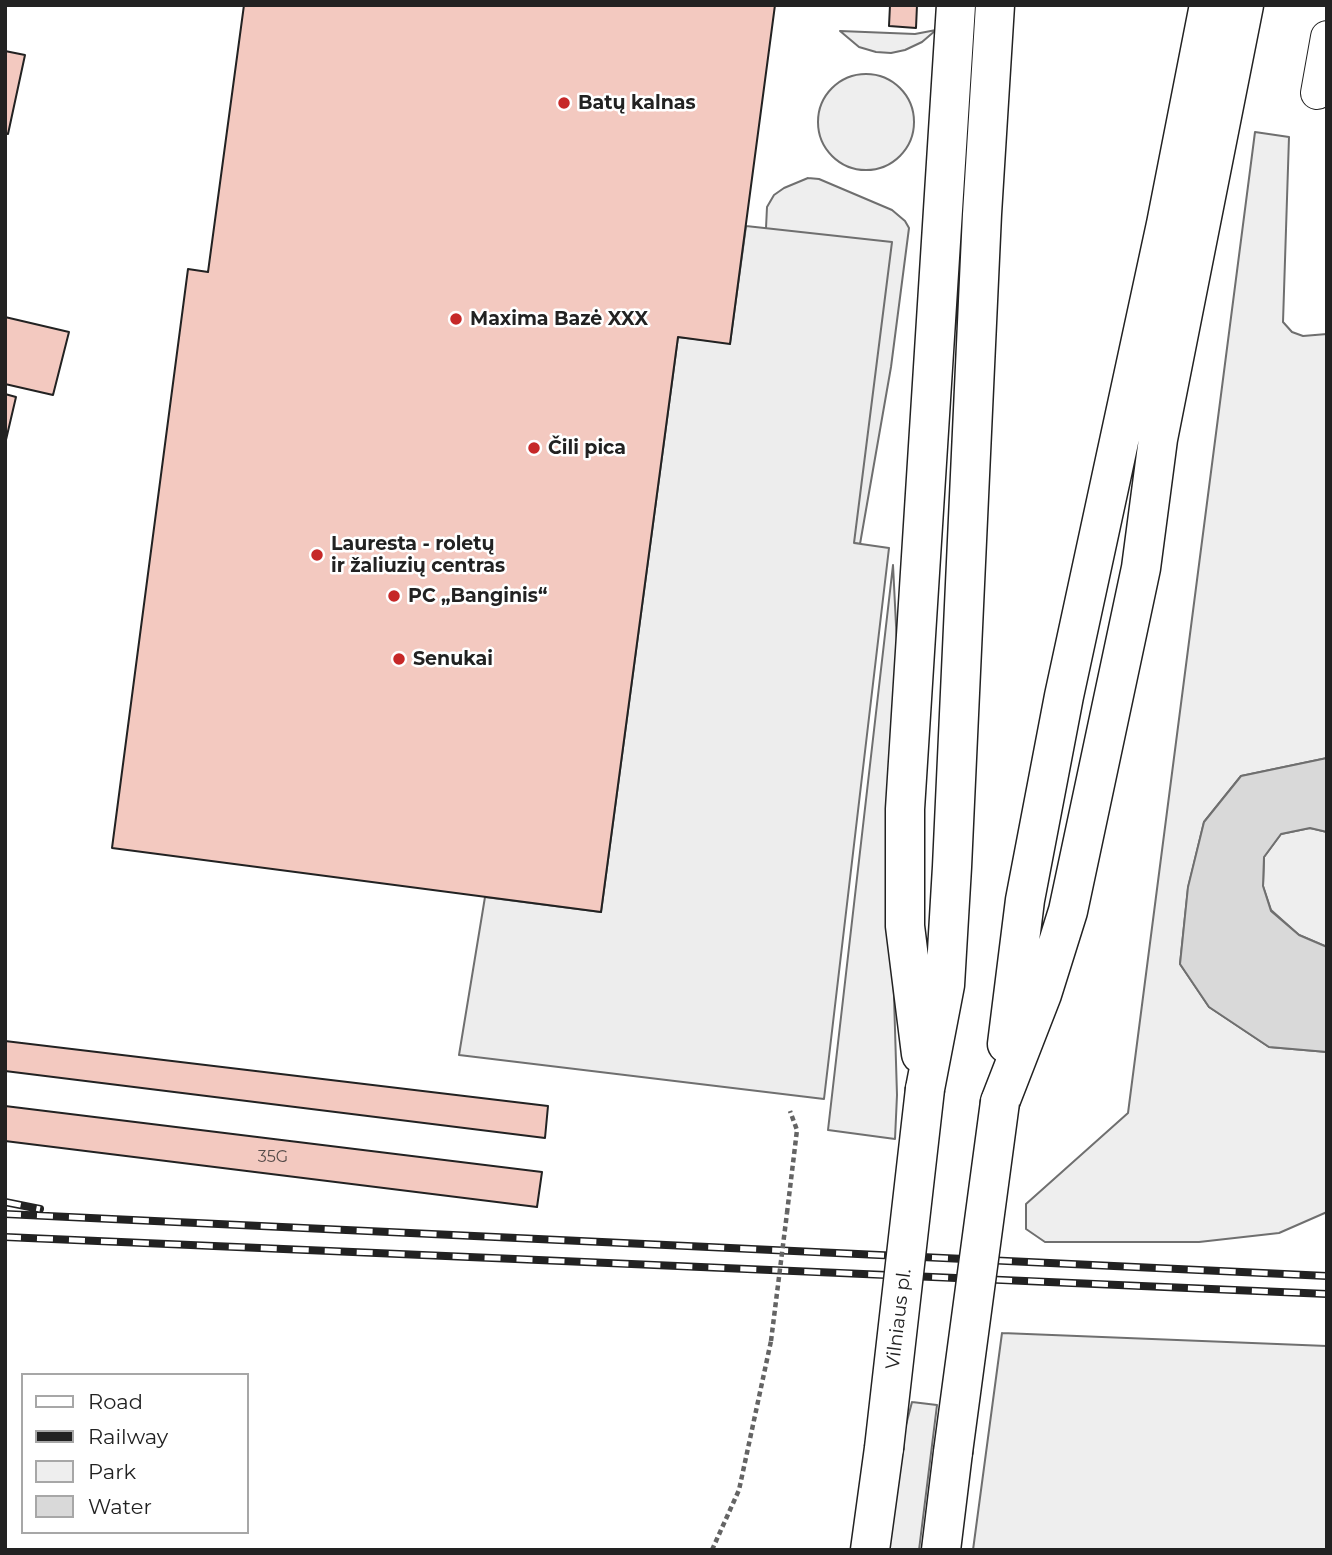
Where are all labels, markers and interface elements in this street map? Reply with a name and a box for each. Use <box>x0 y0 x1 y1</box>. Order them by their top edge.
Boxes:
place label: Batų kalnas <box>578 92 696 114</box>
marker: Batų kalnas <box>556 95 572 111</box>
place label: Maxima Bazė XXX <box>470 308 648 330</box>
marker: Maxima Bazė XXX <box>448 311 464 327</box>
place label: Čili pica <box>548 437 626 459</box>
marker: Čili pica <box>526 440 542 456</box>
place label: Lauresta - roletų ir žaliuzių centras <box>331 533 505 577</box>
marker: Lauresta - roletų ir žaliuzių centras <box>309 547 325 563</box>
place label: PC „Banginis“ <box>408 585 547 607</box>
marker: PC „Banginis“ <box>386 588 402 604</box>
place label: Senukai <box>413 648 493 670</box>
marker: Senukai <box>391 651 407 667</box>
house number: 35G <box>258 1147 288 1167</box>
street label: Vilniaus pl. <box>882 1267 916 1371</box>
legend <box>21 1373 248 1534</box>
text: Road <box>88 1389 143 1414</box>
text: Railway <box>88 1424 168 1449</box>
text: Park <box>88 1459 136 1484</box>
text: Water <box>88 1494 152 1519</box>

